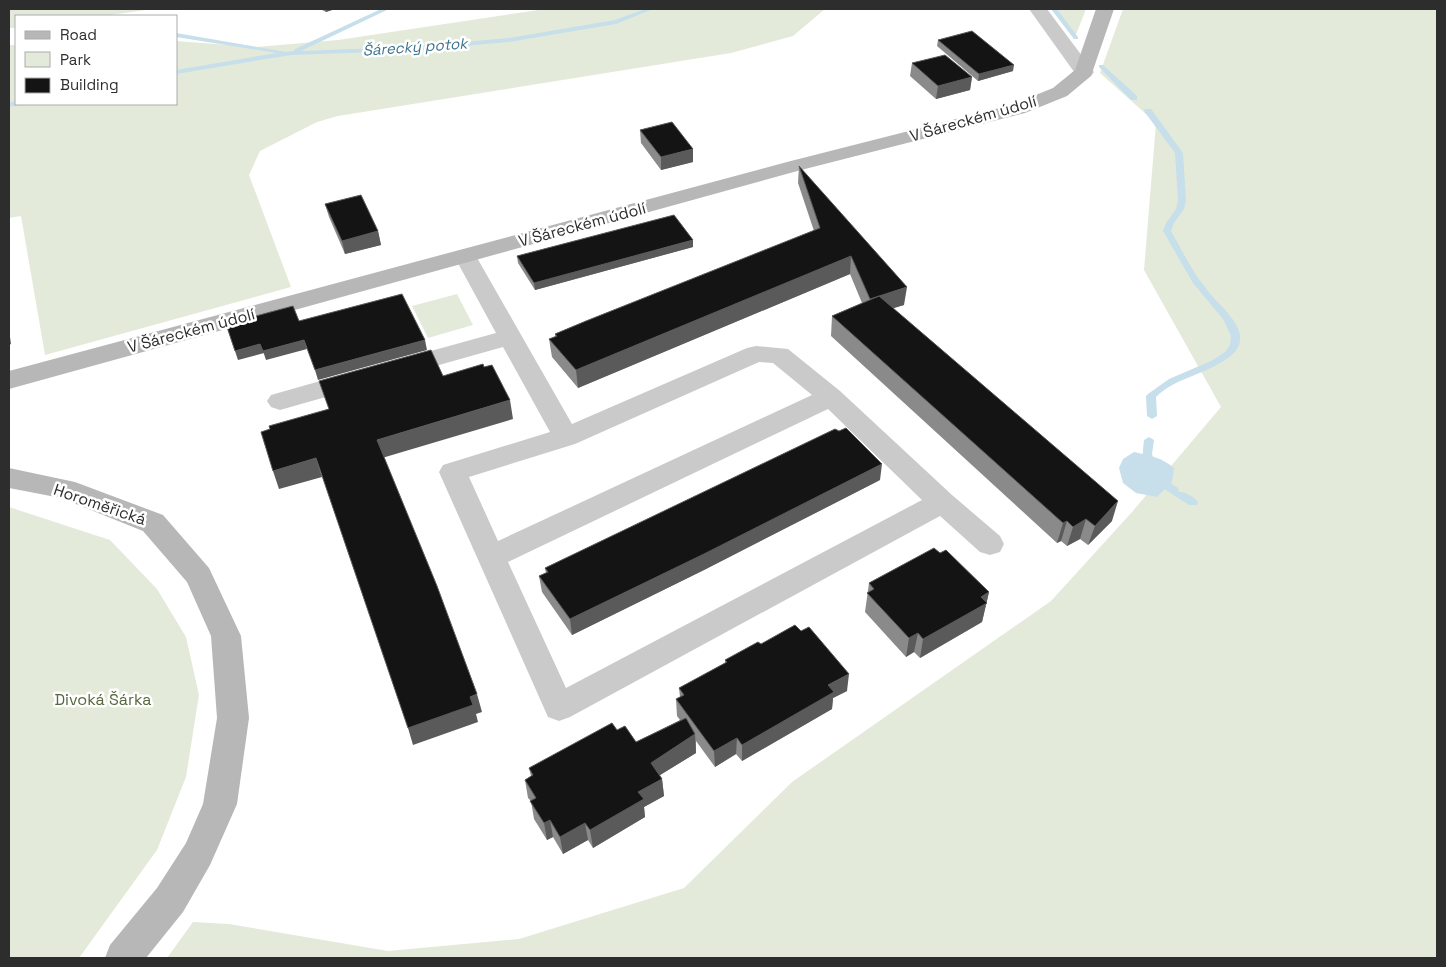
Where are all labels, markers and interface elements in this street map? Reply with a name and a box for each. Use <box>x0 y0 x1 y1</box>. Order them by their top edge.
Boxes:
legend <box>15 15 178 105</box>
text: Road <box>60 25 97 44</box>
water label: Šárecký potok <box>362 33 470 60</box>
text: Park <box>60 50 91 69</box>
text: Building <box>60 75 119 94</box>
street label: V Šáreckém údolí <box>907 90 1039 147</box>
street label: V Šáreckém údolí <box>516 197 648 252</box>
street label: V Šáreckém údolí <box>125 303 257 358</box>
street label: Horoměřická <box>51 479 149 530</box>
park label: Divoká Šárka <box>54 689 152 710</box>

